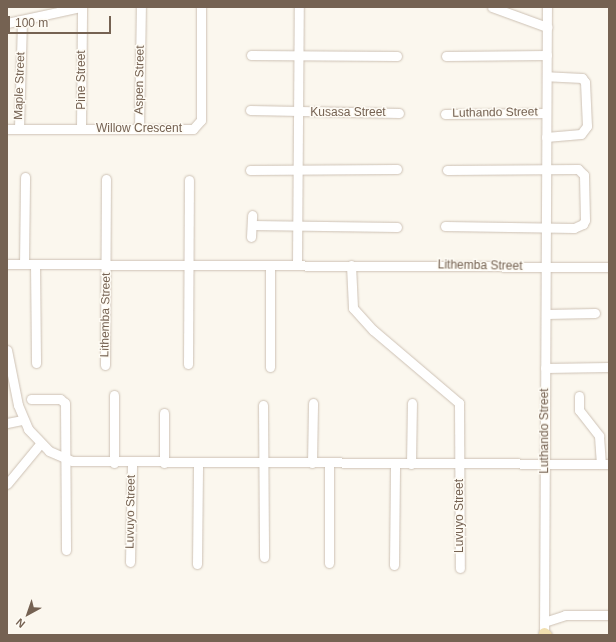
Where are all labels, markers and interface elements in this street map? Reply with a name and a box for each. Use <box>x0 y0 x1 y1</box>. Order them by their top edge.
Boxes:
scale bar <box>10 8 113 34</box>
text: 100 m <box>15 16 48 30</box>
street label: Aspen Street <box>132 45 148 115</box>
street label: Pine Street <box>75 50 89 110</box>
street label: Maple Street <box>12 52 28 120</box>
street label: Luthando Street <box>452 105 538 121</box>
street label: Kusasa Street <box>310 106 386 120</box>
street label: Willow Crescent <box>96 122 182 136</box>
street label: Lithemba Street <box>438 258 522 274</box>
street label: Lithemba Street <box>98 273 114 357</box>
street label: Luthando Street <box>538 388 552 474</box>
street label: Luvuyo Street <box>123 475 139 549</box>
street label: Luvuyo Street <box>453 479 467 553</box>
north arrow <box>8 594 48 634</box>
text: N <box>13 616 27 630</box>

